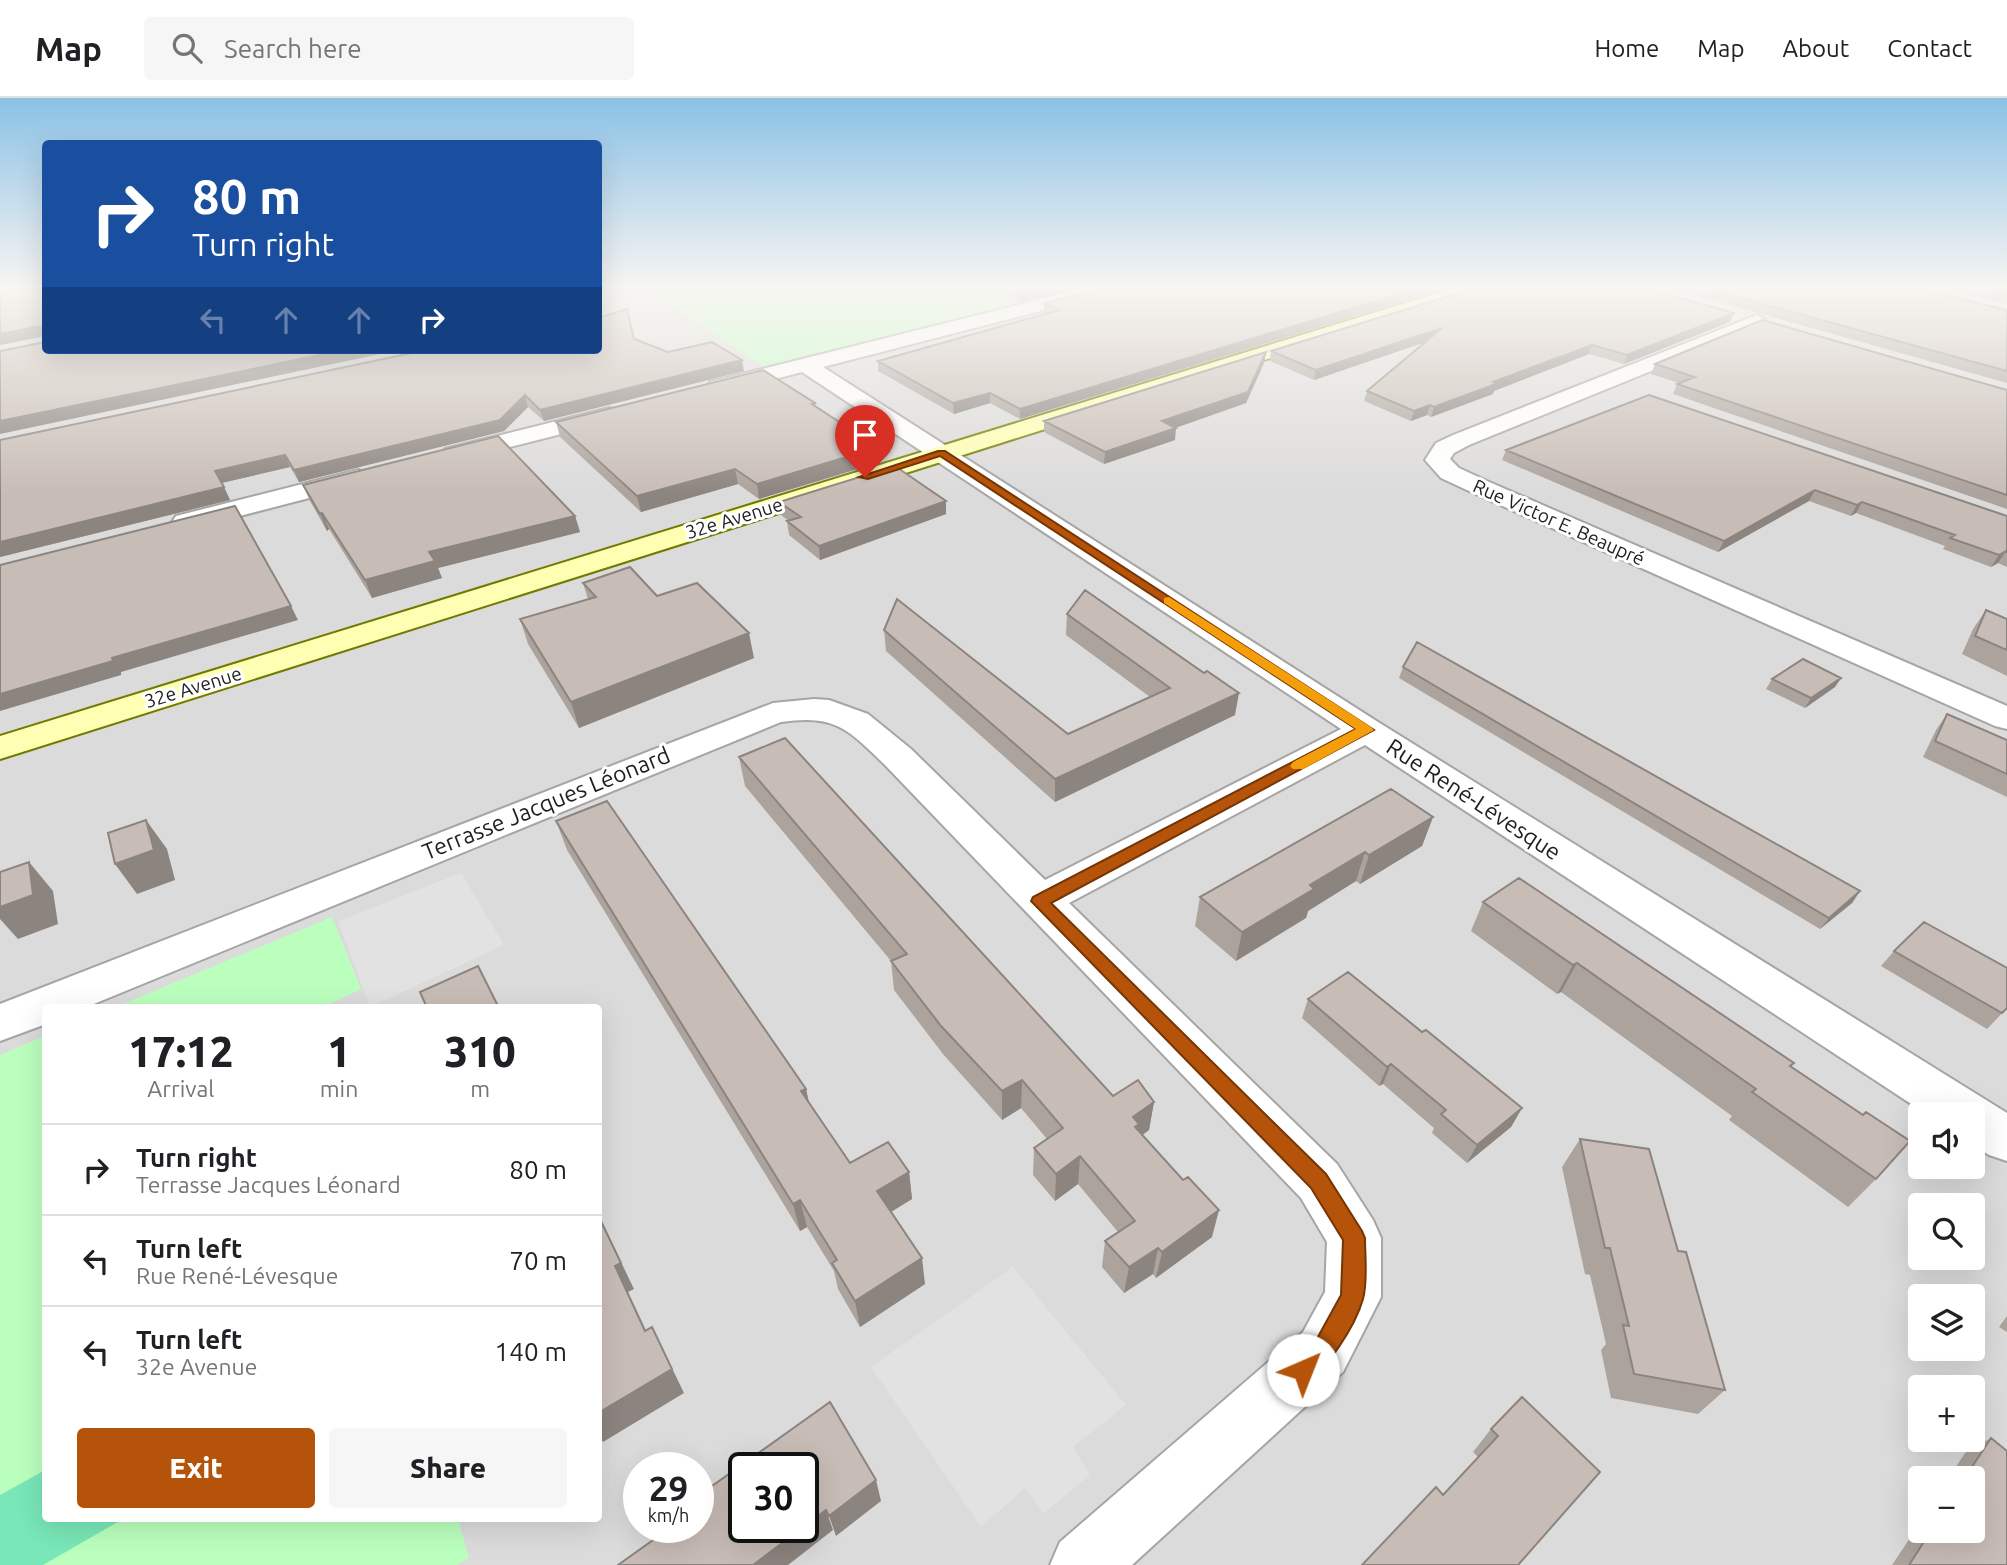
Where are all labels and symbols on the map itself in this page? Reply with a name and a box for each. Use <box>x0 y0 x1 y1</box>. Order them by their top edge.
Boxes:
pin <box>835 405 895 477</box>
street label: Rue Victor E. Beaupré <box>1470 474 1648 570</box>
street label: 32e Avenue <box>683 493 785 543</box>
street label: 32e Avenue <box>142 662 244 712</box>
street label: Rue René-Lévesque <box>1382 733 1566 865</box>
street label: Terrasse Jacques Léonard <box>419 742 673 864</box>
position arrow <box>1266 1333 1340 1407</box>
speed limit sign: 30 <box>728 1452 819 1543</box>

